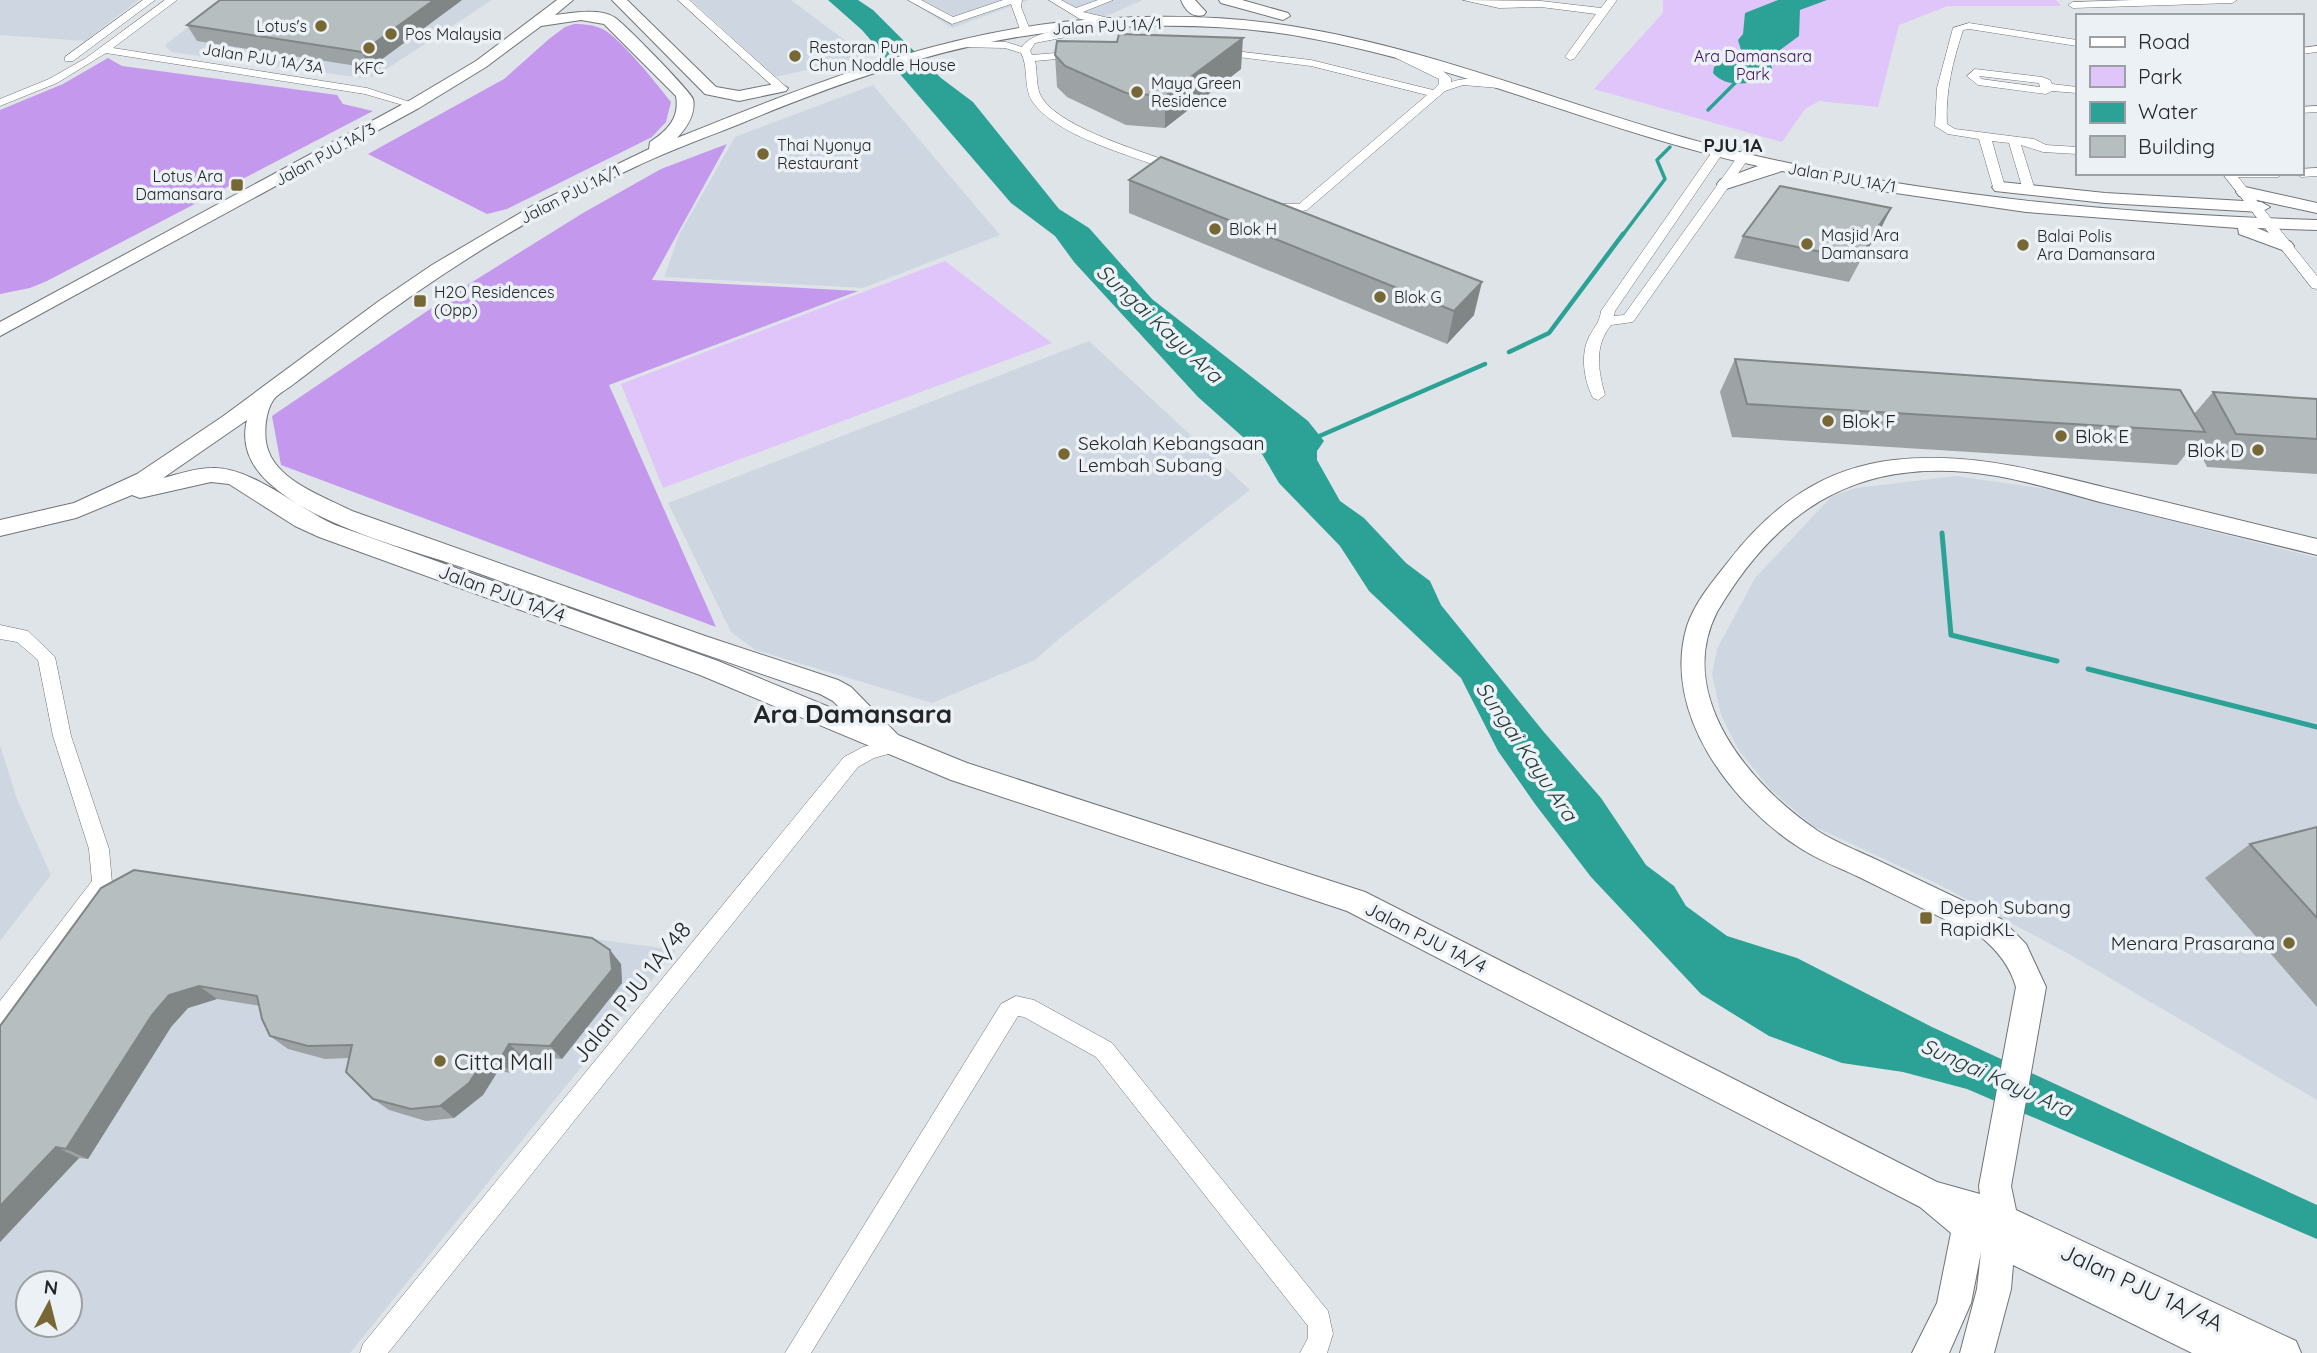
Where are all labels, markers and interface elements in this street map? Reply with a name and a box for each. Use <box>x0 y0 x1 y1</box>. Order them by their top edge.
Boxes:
street label: Jalan PJU 1A/1 <box>1052 13 1162 39</box>
legend <box>2076 14 2303 175</box>
place label: Lotus's <box>256 16 307 36</box>
marker: Lotus's <box>313 18 329 34</box>
place label: Pos Malaysia <box>405 24 502 44</box>
marker: Pos Malaysia <box>383 26 399 42</box>
text: Road <box>2138 28 2190 54</box>
place label: Restoran Pun Chun Noddle House <box>809 37 956 75</box>
street label: Jalan PJU 1A/3A <box>201 39 325 77</box>
marker: KFC <box>361 40 377 56</box>
park label: Ara Damansara Park <box>1694 46 1812 84</box>
marker: Restoran Pun Chun Noddle House <box>787 48 803 64</box>
place label: KFC <box>354 58 384 78</box>
text: Park <box>2138 63 2182 89</box>
place label: Maya Green Residence <box>1151 73 1241 111</box>
marker: Maya Green Residence <box>1129 84 1145 100</box>
text: Water <box>2138 98 2198 124</box>
street label: Jalan PJU 1A/3 <box>271 118 379 190</box>
district label: PJU 1A <box>1704 133 1762 157</box>
text: Building <box>2138 133 2215 159</box>
place label: Thai Nyonya Restaurant <box>777 135 872 173</box>
marker: Thai Nyonya Restaurant <box>755 146 771 162</box>
street label: Jalan PJU 1A/1 <box>1786 158 1898 196</box>
street label: Jalan PJU 1A/1 <box>517 160 623 228</box>
place label: Lotus Ara Damansara <box>135 166 223 204</box>
marker: Lotus Ara Damansara <box>229 177 245 193</box>
place label: Blok H <box>1229 219 1277 239</box>
marker: Blok H <box>1207 221 1223 237</box>
place label: Masjid Ara Damansara <box>1821 225 1909 263</box>
place label: Balai Polis Ara Damansara <box>2037 226 2155 264</box>
marker: Masjid Ara Damansara <box>1799 236 1815 252</box>
marker: Balai Polis Ara Damansara <box>2015 237 2031 253</box>
water label: Sungai Kayu Ara <box>1092 258 1229 389</box>
place label: H2O Residences (Opp) <box>434 282 554 320</box>
place label: Blok G <box>1394 287 1442 307</box>
marker: Blok G <box>1372 289 1388 305</box>
marker: H2O Residences (Opp) <box>412 293 428 309</box>
place label: Blok F <box>1842 409 1896 433</box>
marker: Blok F <box>1820 413 1836 429</box>
place label: Blok E <box>2075 424 2129 448</box>
marker: Blok E <box>2053 428 2069 444</box>
place label: Sekolah Kebangsaan Lembah Subang <box>1078 431 1265 477</box>
place label: Blok D <box>2187 438 2244 462</box>
marker: Blok D <box>2250 442 2266 458</box>
marker: Sekolah Kebangsaan Lembah Subang <box>1056 446 1072 462</box>
street label: Jalan PJU 1A/4 <box>435 559 569 627</box>
water label: Sungai Kayu Ara <box>1471 676 1584 827</box>
district label: Ara Damansara <box>754 697 952 730</box>
place label: Depoh Subang RapidKL <box>1940 895 2071 941</box>
street label: Jalan PJU 1A/4 <box>1361 896 1491 978</box>
marker: Depoh Subang RapidKL <box>1918 910 1934 926</box>
street label: Jalan PJU 1A/48 <box>565 915 697 1069</box>
place label: Menara Prasarana <box>2111 931 2275 955</box>
marker: Menara Prasarana <box>2281 935 2297 951</box>
water label: Sungai Kayu Ara <box>1917 1032 2078 1122</box>
place label: Citta Mall <box>454 1047 553 1076</box>
marker: Citta Mall <box>432 1053 448 1069</box>
street label: Jalan PJU 1A/4A <box>2056 1237 2228 1337</box>
north arrow <box>14 1269 84 1339</box>
text: N <box>43 1274 59 1300</box>

